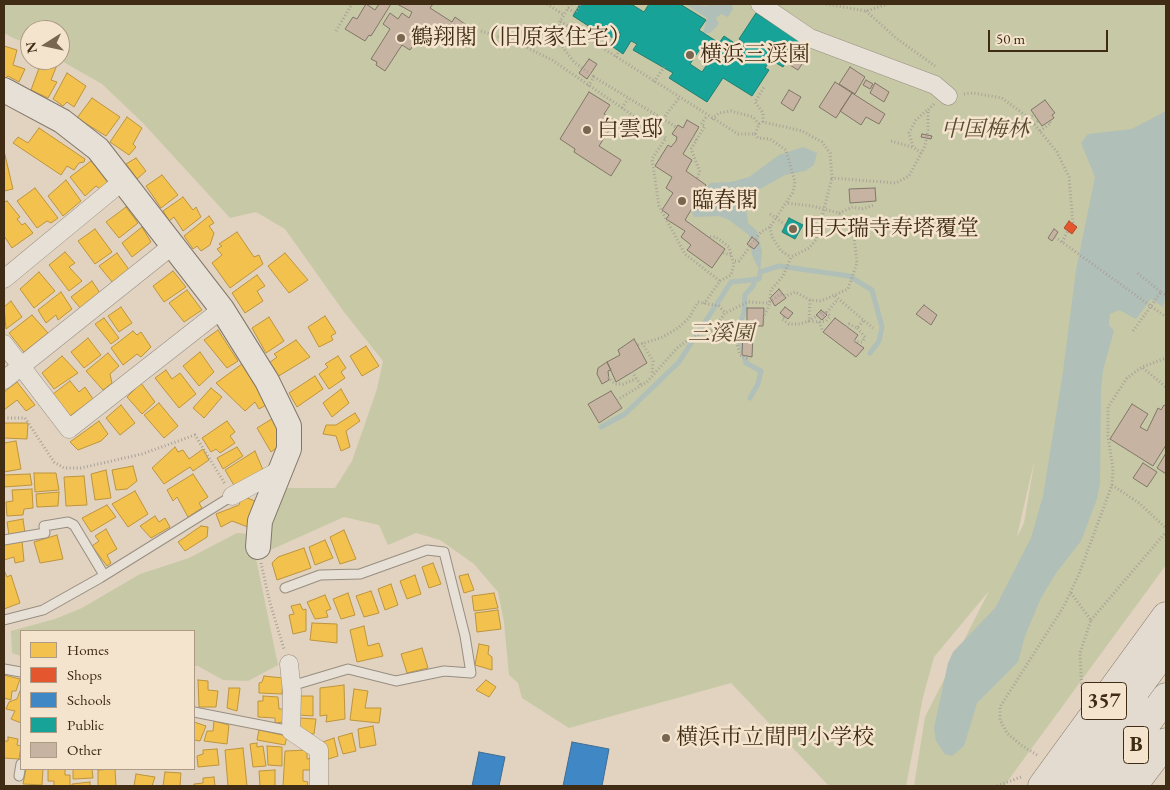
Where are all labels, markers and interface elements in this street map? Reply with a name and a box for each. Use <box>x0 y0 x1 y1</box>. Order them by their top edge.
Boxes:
north arrow <box>20 20 70 70</box>
scale bar <box>990 20 1110 52</box>
place label: 鶴翔閣（旧原家住宅） <box>411 25 631 51</box>
text: 50 m <box>996 29 1025 48</box>
marker: 鶴翔閣（旧原家住宅） <box>395 32 407 44</box>
text: N <box>21 40 41 55</box>
place label: 横浜三渓園 <box>700 42 810 68</box>
marker: 横浜三渓園 <box>684 49 696 61</box>
place label: 白雲邸 <box>597 117 663 143</box>
park label: 中国梅林 <box>941 117 1029 143</box>
marker: 白雲邸 <box>581 124 593 136</box>
place label: 臨春閣 <box>692 188 758 214</box>
marker: 臨春閣 <box>676 195 688 207</box>
place label: 旧天瑞寺寿塔覆堂 <box>803 216 979 242</box>
marker: 旧天瑞寺寿塔覆堂 <box>787 223 799 235</box>
park label: 三溪園 <box>688 321 754 347</box>
legend <box>20 630 195 770</box>
text: Homes <box>67 640 109 659</box>
text: Shops <box>67 665 102 684</box>
road number: 357 <box>1082 682 1126 719</box>
text: Schools <box>67 690 111 709</box>
text: Public <box>67 715 104 734</box>
place label: 横浜市立間門小学校 <box>676 725 874 751</box>
road number: B <box>1124 726 1148 764</box>
marker: 横浜市立間門小学校 <box>660 732 672 744</box>
text: Other <box>67 740 102 759</box>

